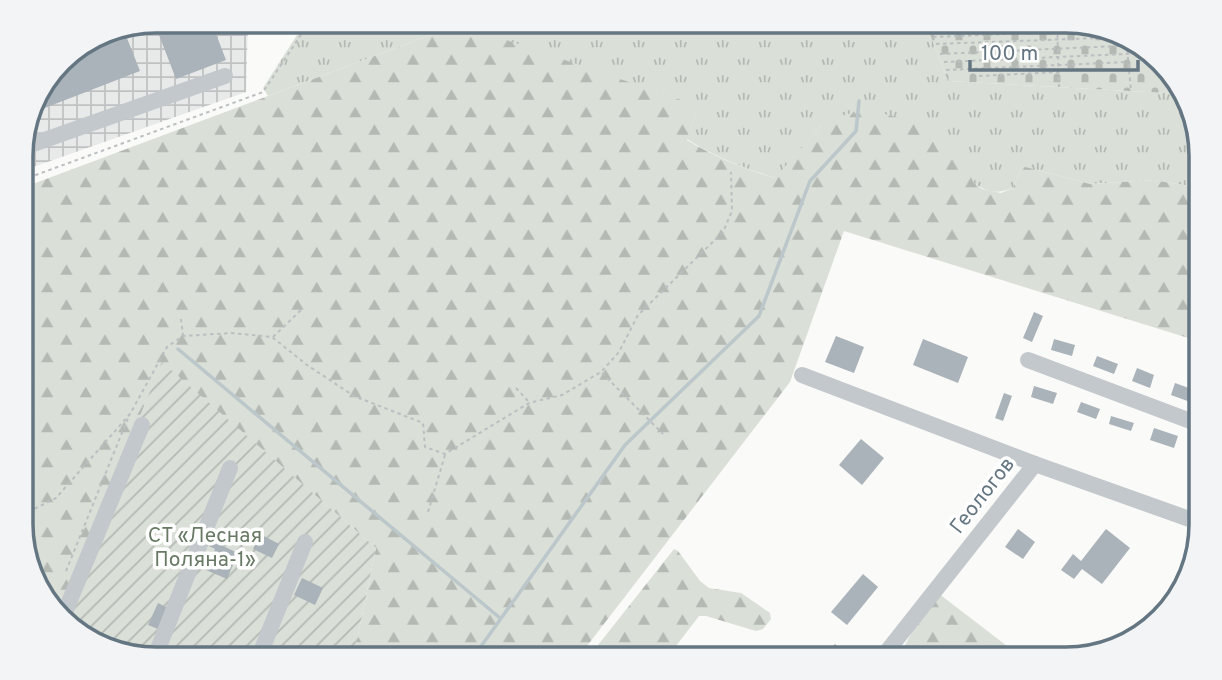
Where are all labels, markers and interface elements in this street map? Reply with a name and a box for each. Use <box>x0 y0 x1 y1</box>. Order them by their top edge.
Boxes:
scale bar <box>970 28 1138 72</box>
text: 100 m <box>981 41 1038 68</box>
street label: Геологов <box>944 452 1022 540</box>
park label: СТ «Лесная Поляна-1» <box>148 523 262 574</box>

